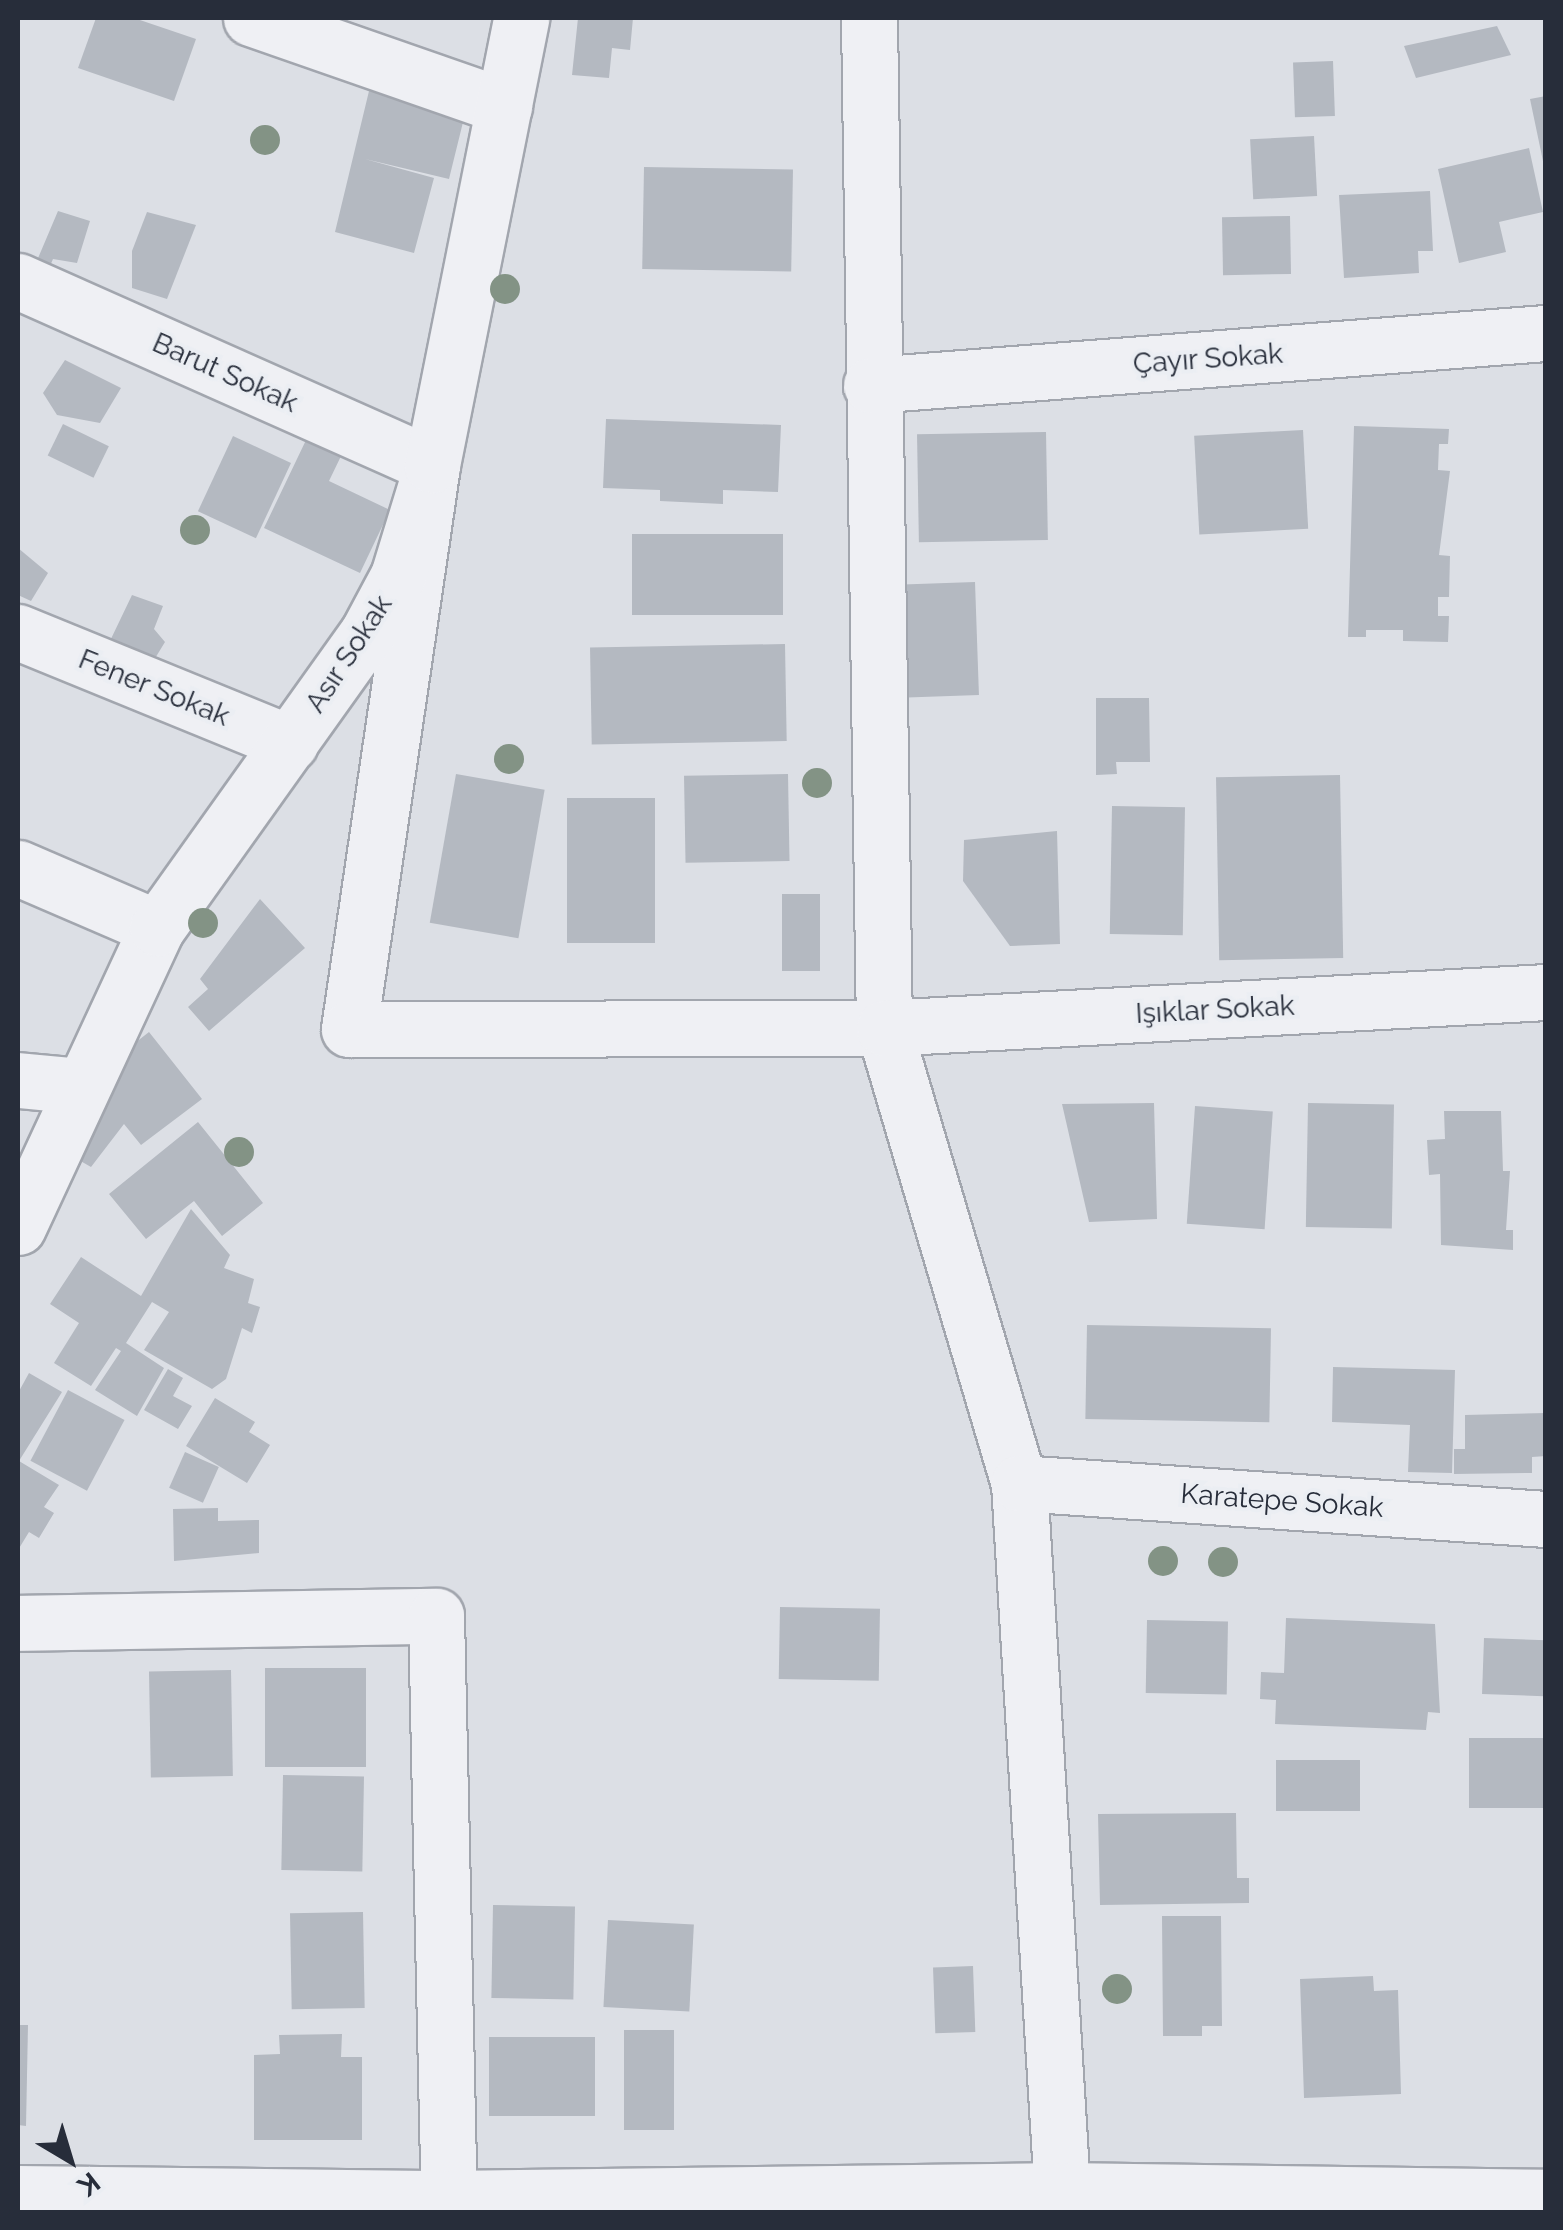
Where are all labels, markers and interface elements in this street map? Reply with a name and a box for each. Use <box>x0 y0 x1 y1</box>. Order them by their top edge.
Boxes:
street label: Barut Sokak <box>147 326 303 420</box>
street label: Çayır Sokak <box>1132 337 1284 381</box>
street label: Asır Sokak <box>298 589 400 719</box>
street label: Fener Sokak <box>73 642 235 734</box>
street label: Işıklar Sokak <box>1134 989 1296 1031</box>
street label: Karatepe Sokak <box>1180 1477 1384 1525</box>
north arrow <box>20 2110 120 2210</box>
text: K <box>71 2165 106 2203</box>

